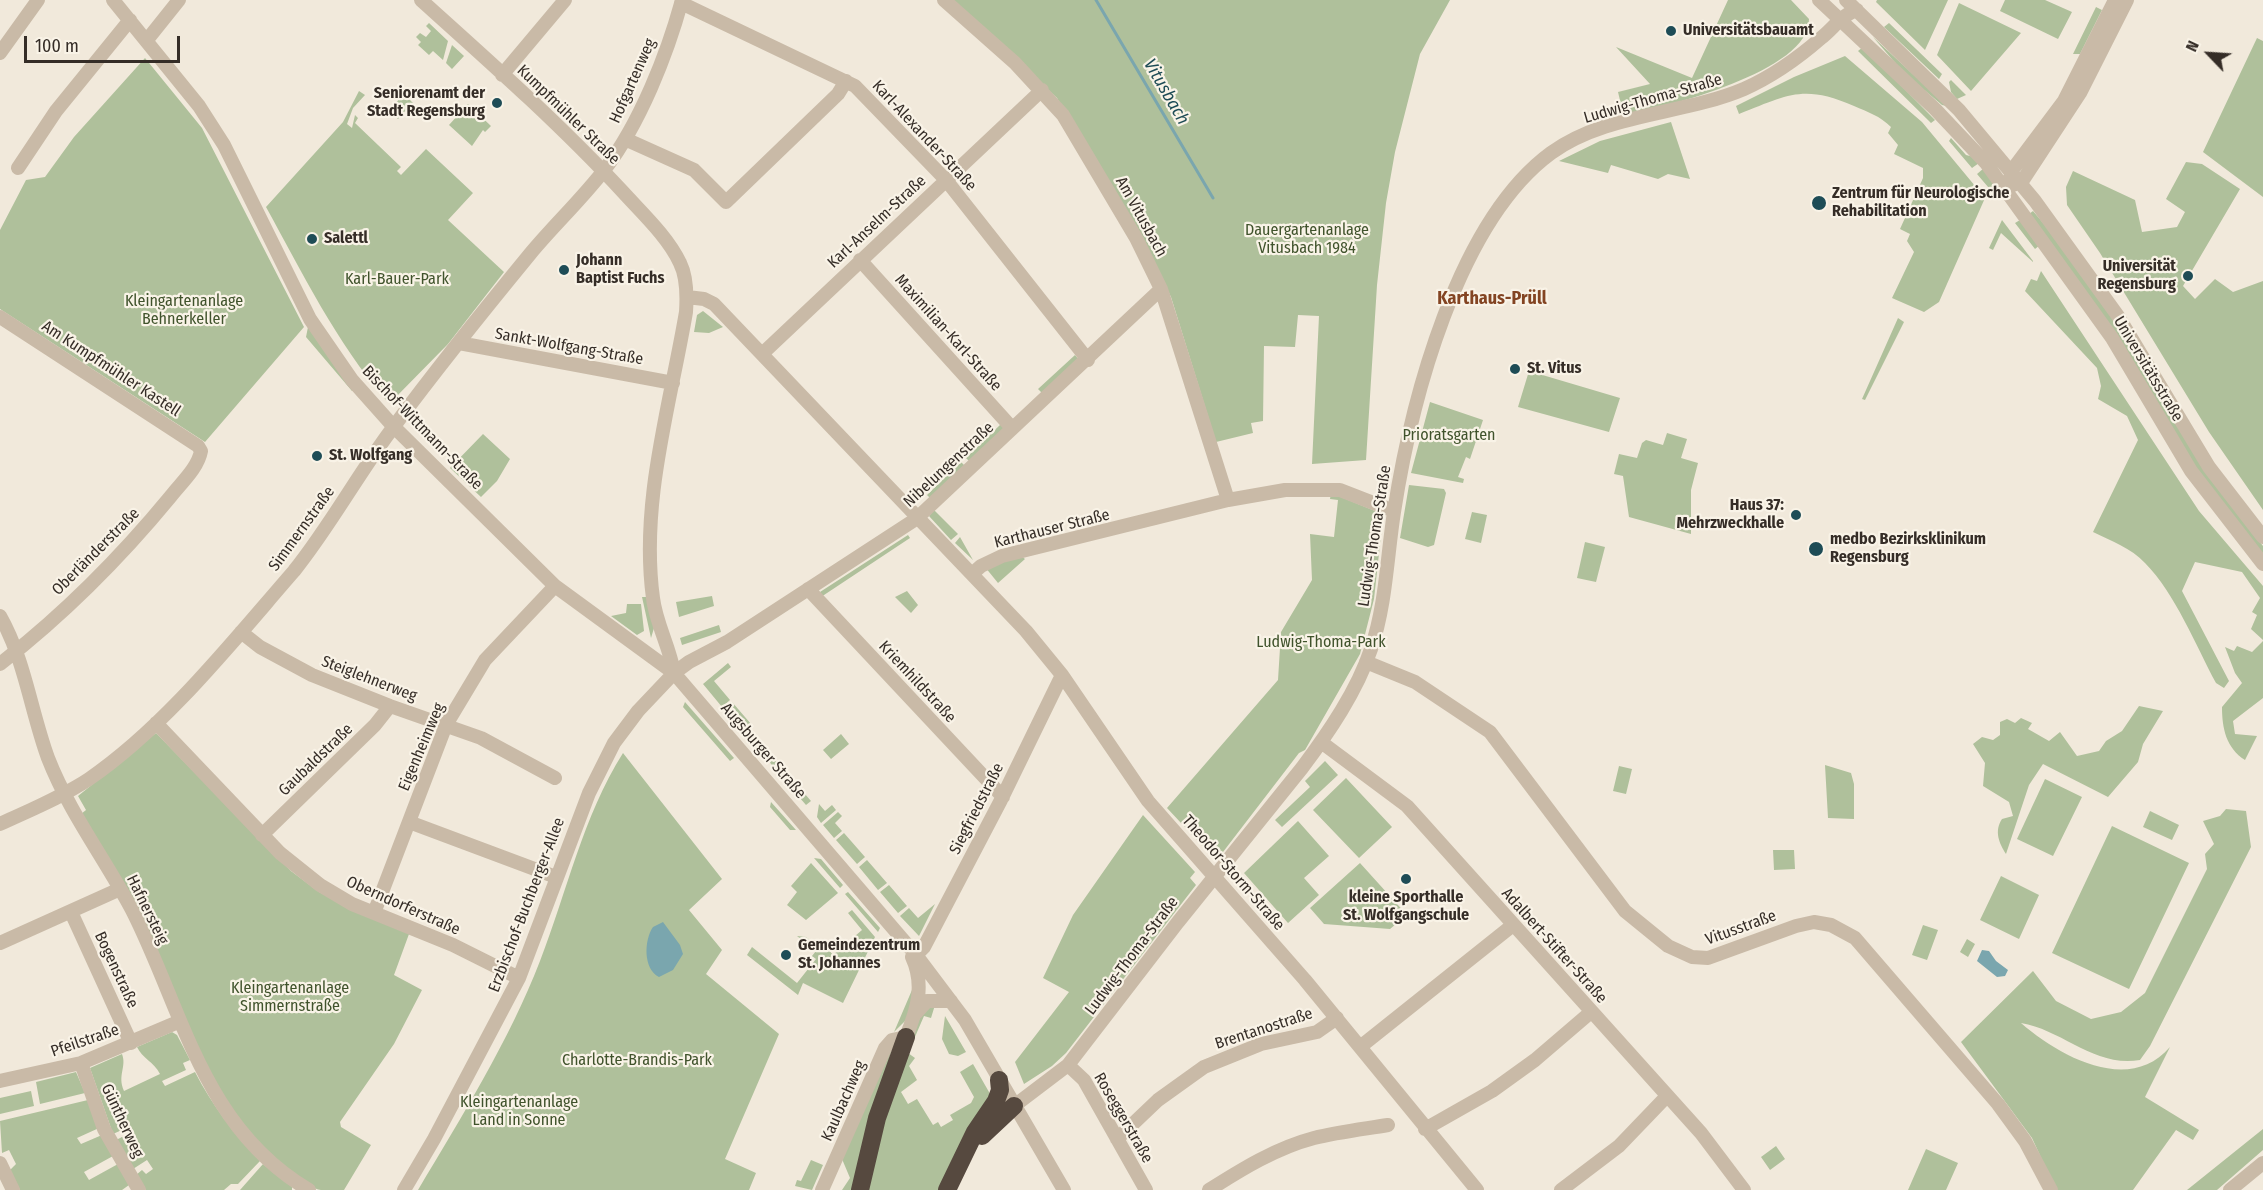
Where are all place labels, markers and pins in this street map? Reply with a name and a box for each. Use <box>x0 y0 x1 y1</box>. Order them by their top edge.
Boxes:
place label: Universitätsbauamt <box>1683 21 1814 41</box>
marker: Universitätsbauamt <box>1664 24 1678 38</box>
place label: Seniorenamt der Stadt Regensburg <box>367 84 485 122</box>
marker: Seniorenamt der Stadt Regensburg <box>490 96 504 110</box>
place label: Zentrum für Neurologische Rehabilitation <box>1832 184 2009 222</box>
marker: Zentrum für Neurologische Rehabilitation <box>1810 194 1828 212</box>
place label: Salettl <box>324 229 368 249</box>
marker: Salettl <box>305 232 319 246</box>
place label: Johann Baptist Fuchs <box>576 251 664 289</box>
place label: Universität Regensburg <box>2097 257 2176 295</box>
marker: Johann Baptist Fuchs <box>557 263 571 277</box>
marker: Universität Regensburg <box>2181 269 2195 283</box>
place label: St. Vitus <box>1527 359 1582 379</box>
marker: St. Vitus <box>1508 362 1522 376</box>
place label: St. Wolfgang <box>329 446 412 466</box>
marker: St. Wolfgang <box>310 449 324 463</box>
place label: Haus 37: Mehrzweckhalle <box>1676 496 1784 534</box>
marker: Haus 37: Mehrzweckhalle <box>1789 508 1803 522</box>
place label: medbo Bezirksklinikum Regensburg <box>1830 530 1986 568</box>
marker: medbo Bezirksklinikum Regensburg <box>1807 540 1825 558</box>
marker: kleine Sporthalle St. Wolfgangschule <box>1399 872 1413 886</box>
place label: kleine Sporthalle St. Wolfgangschule <box>1343 888 1469 926</box>
place label: Gemeindezentrum St. Johannes <box>798 936 920 974</box>
marker: Gemeindezentrum St. Johannes <box>779 948 793 962</box>

